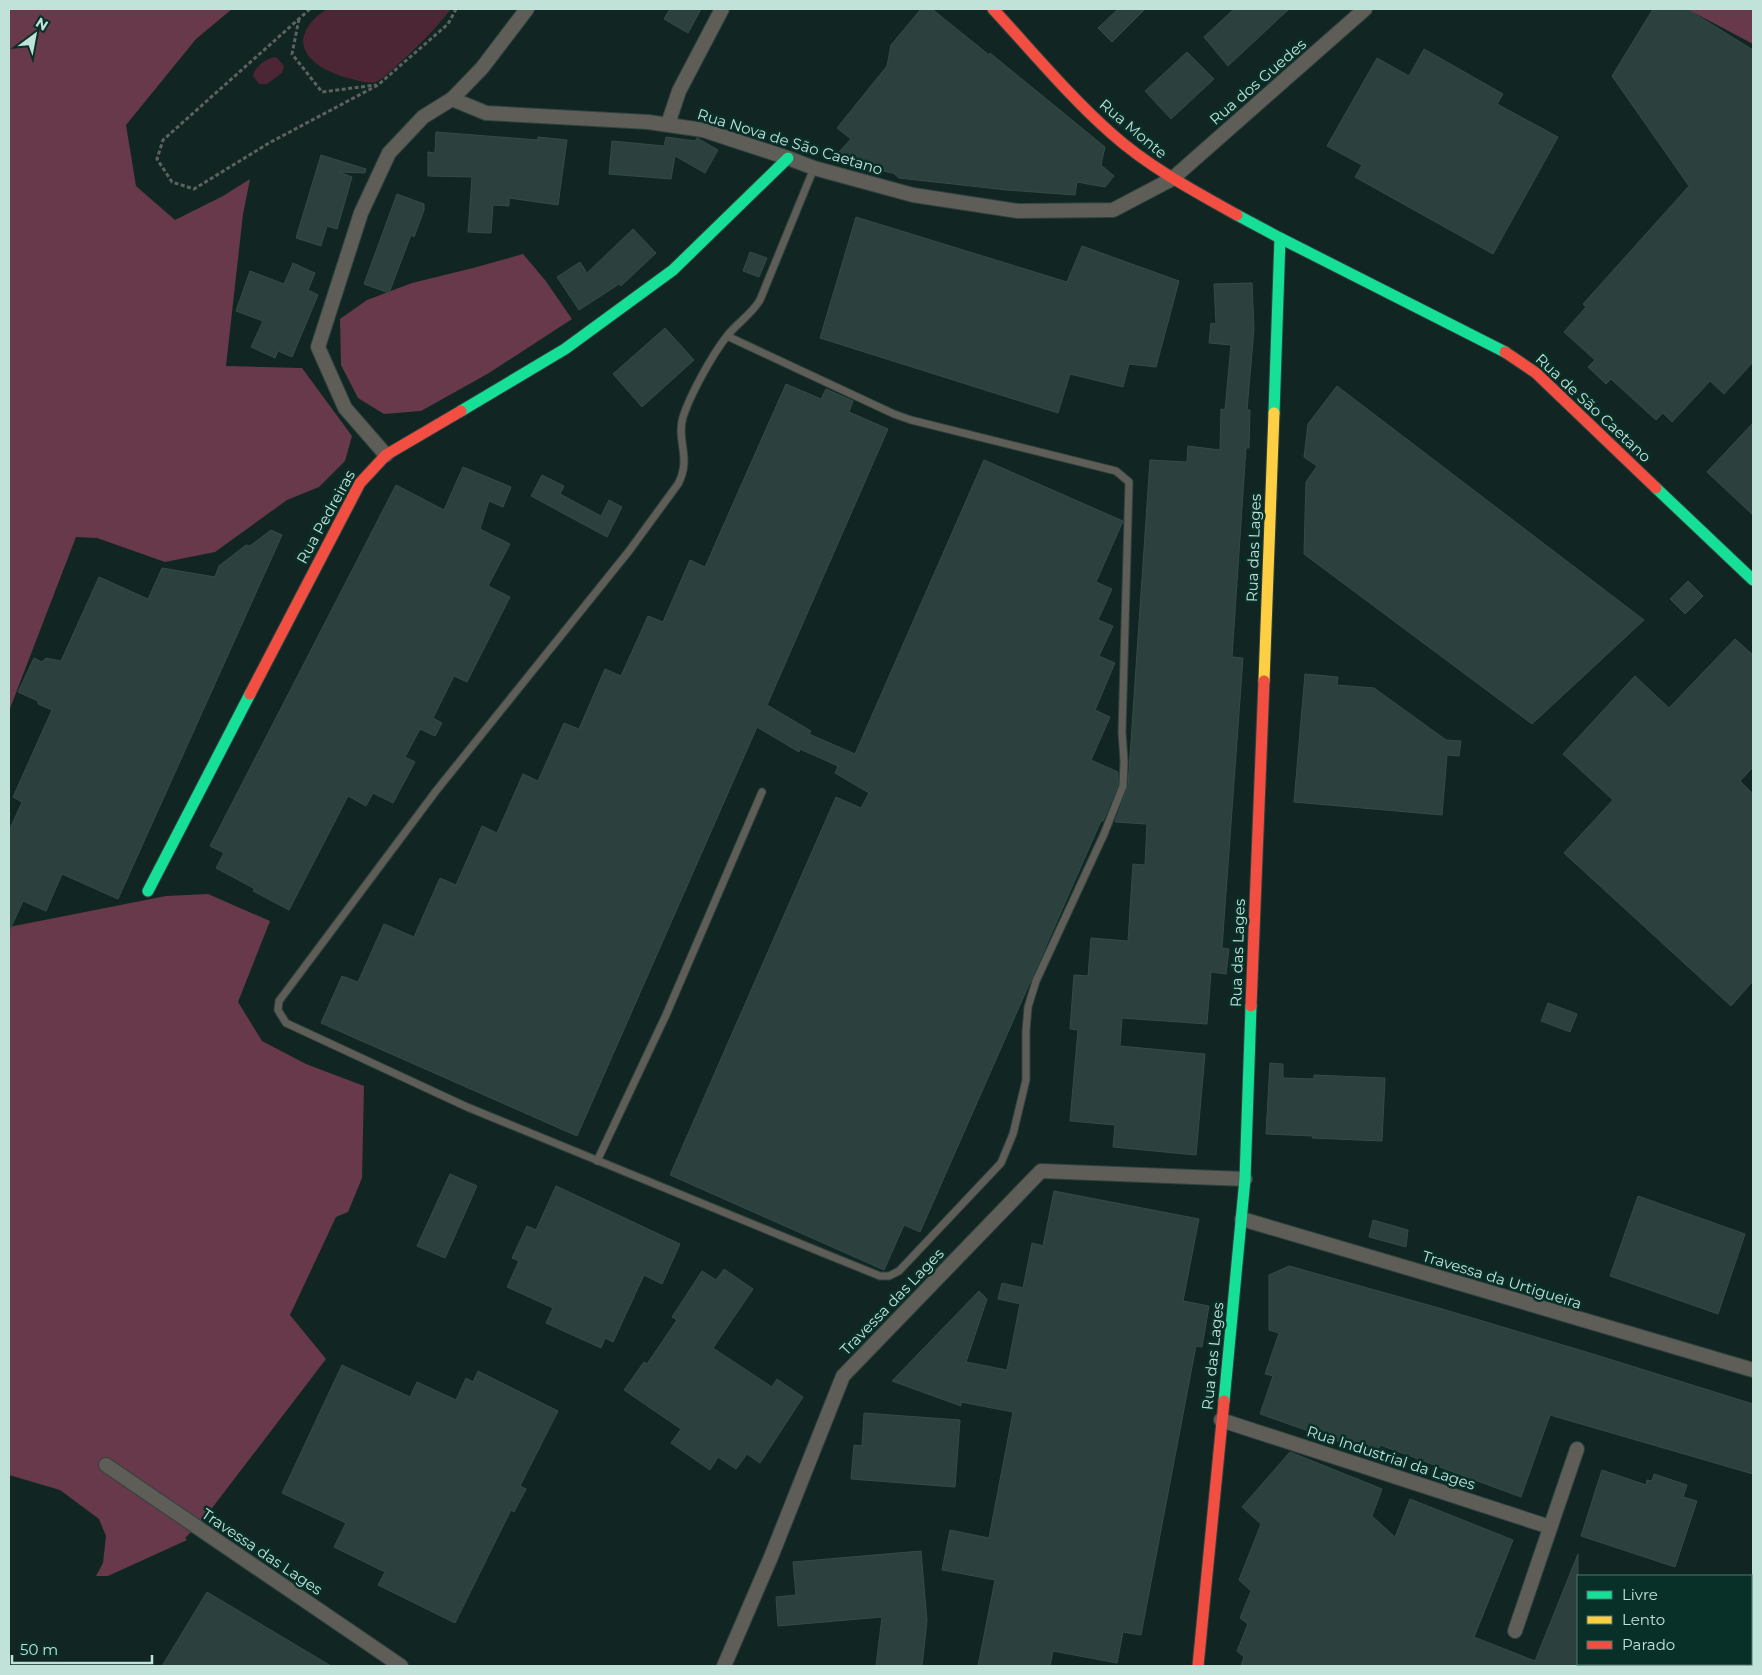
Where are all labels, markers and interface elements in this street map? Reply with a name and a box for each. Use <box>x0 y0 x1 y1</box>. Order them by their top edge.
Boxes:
north arrow <box>10 10 60 60</box>
text: N <box>32 13 51 35</box>
street label: Rua dos Guedes <box>1205 34 1310 129</box>
street label: Rua Monte <box>1096 95 1171 162</box>
street label: Rua Nova de São Caetano <box>695 104 885 179</box>
street label: Rua de São Caetano <box>1532 349 1655 466</box>
street label: Rua Pedreiras <box>292 467 359 567</box>
street label: Rua das Lages <box>1242 494 1265 602</box>
street label: Rua das Lages <box>1226 899 1249 1007</box>
street label: Travessa das Lages <box>836 1244 948 1359</box>
street label: Travessa da Urtigueira <box>1420 1246 1584 1313</box>
street label: Rua das Lages <box>1197 1301 1228 1411</box>
street label: Rua Industrial da Lages <box>1304 1421 1478 1494</box>
street label: Travessa das Lages <box>198 1504 326 1599</box>
legend <box>1577 1575 1752 1665</box>
text: Livre <box>1622 1585 1658 1604</box>
text: Lento <box>1622 1610 1665 1629</box>
scale bar <box>12 1632 152 1664</box>
text: Parado <box>1622 1635 1675 1654</box>
text: 50 m <box>20 1640 58 1659</box>

